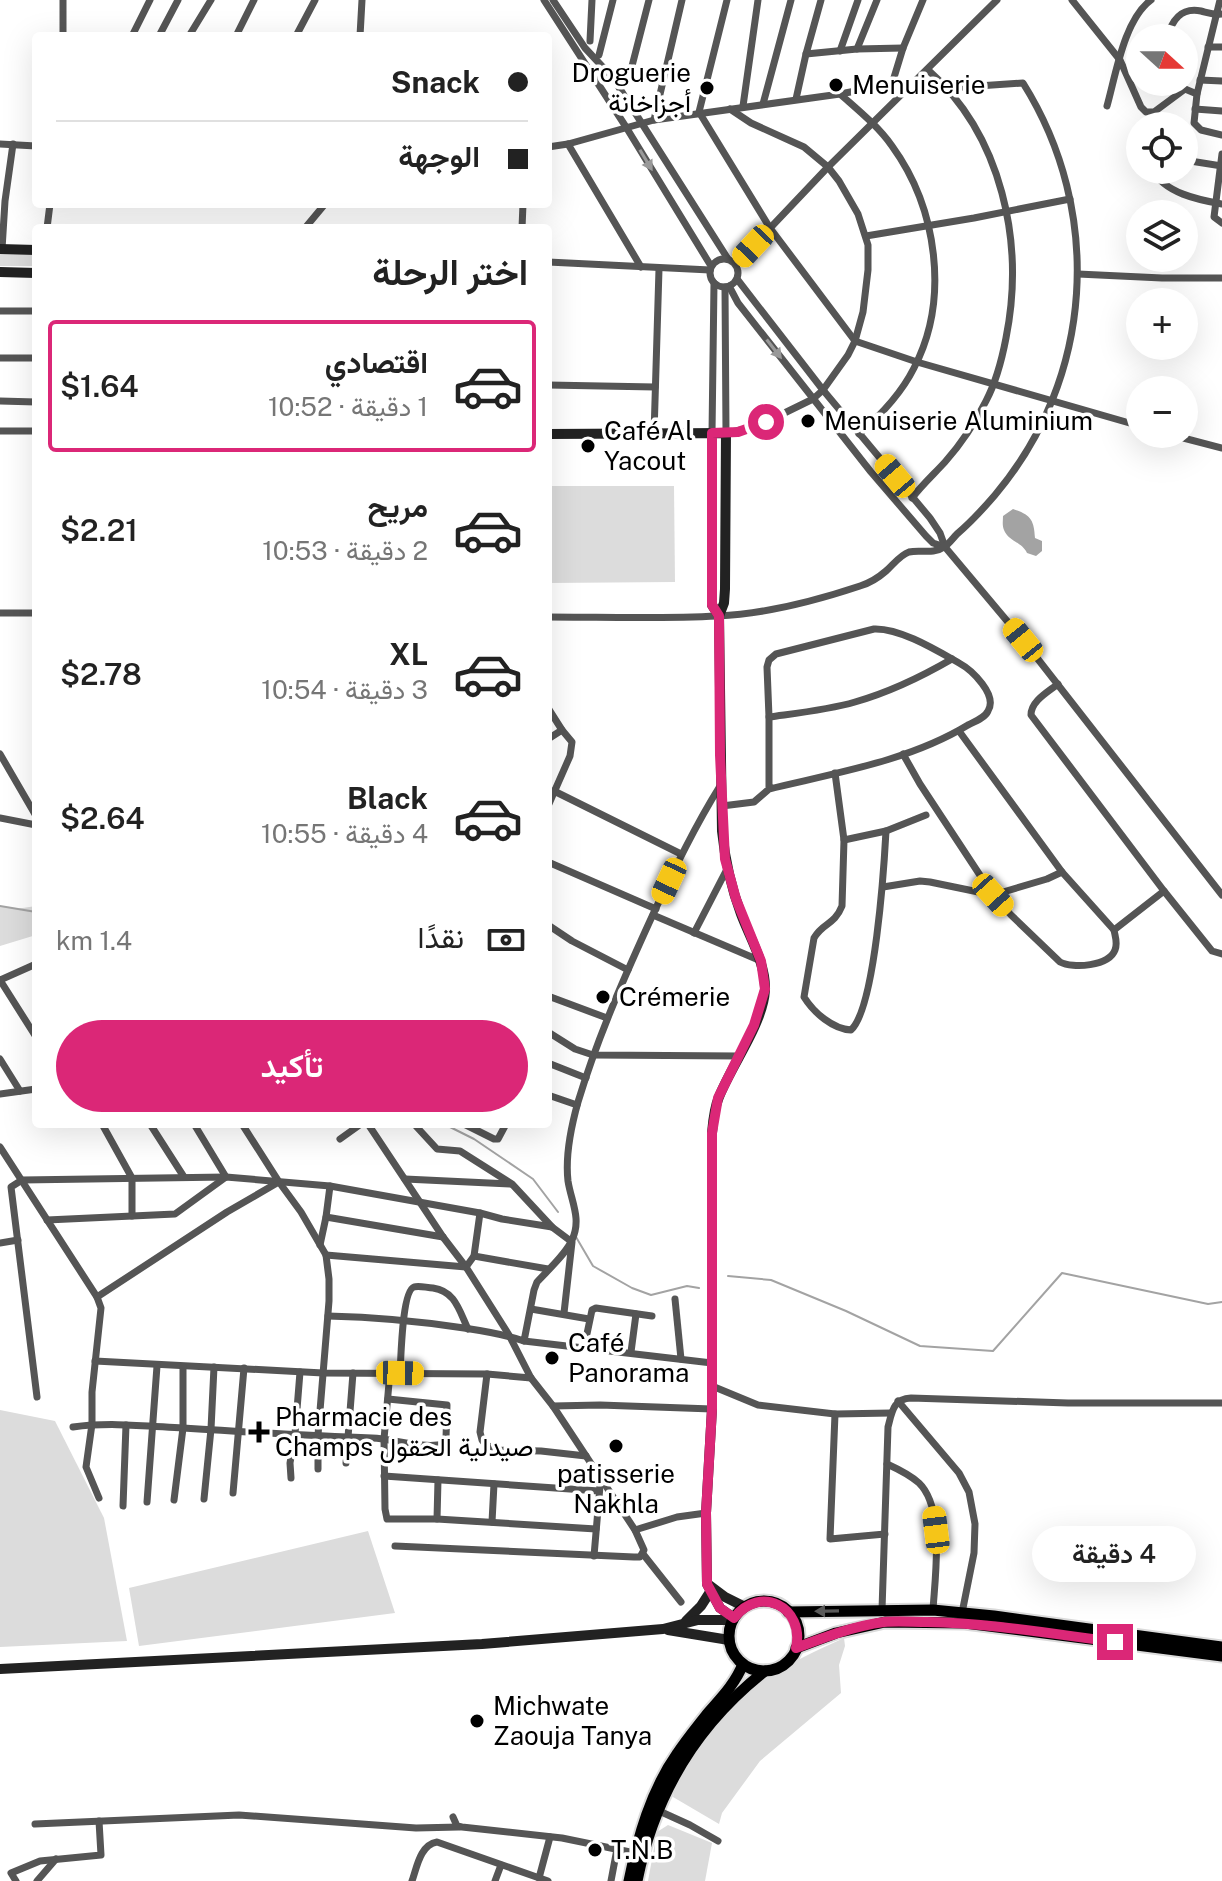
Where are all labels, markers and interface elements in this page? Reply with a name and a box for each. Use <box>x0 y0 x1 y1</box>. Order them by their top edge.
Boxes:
north arrow <box>1126 24 1198 96</box>
map controls <box>1126 24 1198 448</box>
place label: Droguerie أجزاخانة <box>571 57 691 119</box>
text: Snack <box>391 64 480 100</box>
place label: Menuiserie <box>852 69 986 100</box>
marker: Menuiserie <box>827 76 845 94</box>
marker: Droguerie أجزاخانة <box>698 79 716 97</box>
button: locate <box>1126 112 1198 184</box>
text: الوجهة <box>398 138 480 174</box>
one-way arrow <box>639 149 653 171</box>
button: layers <box>1126 200 1198 272</box>
car <box>728 220 778 272</box>
text: اختر الرحلة <box>372 251 528 293</box>
button: + <box>1126 288 1198 360</box>
one-way arrow <box>765 339 781 359</box>
text: اقتصادي <box>325 344 428 380</box>
icon: car <box>452 350 524 422</box>
text: $1.64 <box>60 368 139 404</box>
button: − <box>1126 376 1198 448</box>
text: 1 دقيقة · 10:52 <box>268 391 428 422</box>
route start <box>748 404 784 440</box>
place label: Menuiserie Aluminium <box>824 405 1093 436</box>
marker: Menuiserie Aluminium <box>799 412 817 430</box>
place label: Café Al Yacout <box>604 415 693 476</box>
marker: Café Al Yacout <box>579 437 597 455</box>
car <box>870 450 920 502</box>
text: مريح <box>368 488 428 524</box>
icon: car <box>452 494 524 566</box>
text: $2.21 <box>60 512 138 548</box>
text: 2 دقيقة · 10:53 <box>262 535 428 566</box>
car <box>999 614 1047 666</box>
text: XL <box>389 636 428 672</box>
icon: car <box>452 638 524 710</box>
text: $2.78 <box>60 656 142 692</box>
text: 3 دقيقة · 10:54 <box>261 674 428 705</box>
text: Black <box>347 780 428 816</box>
icon: car <box>452 782 524 854</box>
text: $2.64 <box>60 800 145 836</box>
text: 4 دقيقة · 10:55 <box>261 818 428 849</box>
car <box>648 854 690 908</box>
car <box>968 869 1018 921</box>
icon: cash <box>484 918 528 962</box>
text: نقدًا <box>418 919 464 955</box>
text: 1.4 km <box>56 925 132 956</box>
place label: Crémerie <box>619 981 730 1012</box>
marker: Crémerie <box>594 988 612 1006</box>
button: تأكيد <box>56 1020 528 1112</box>
place label: Café Panorama <box>568 1327 689 1388</box>
marker: Café Panorama <box>543 1349 561 1367</box>
car <box>376 1361 424 1385</box>
place label: Pharmacie des Champs صيدلية الحقول <box>275 1401 534 1463</box>
marker: Pharmacie des Champs صيدلية الحقول <box>250 1423 268 1441</box>
marker: patisserie Nakhla <box>607 1437 625 1455</box>
place label: patisserie Nakhla <box>557 1458 675 1519</box>
car <box>921 1505 951 1555</box>
callout: 4 دقيقة <box>1033 1526 1197 1582</box>
text: 4 دقيقة <box>1072 1538 1156 1569</box>
one-way arrow <box>814 1605 839 1618</box>
route end <box>1097 1624 1133 1660</box>
place label: Michwate Zaouja Tanya <box>493 1690 652 1751</box>
marker: Michwate Zaouja Tanya <box>468 1712 486 1730</box>
place label: T.N.B <box>611 1834 673 1865</box>
marker: T.N.B <box>586 1841 604 1859</box>

